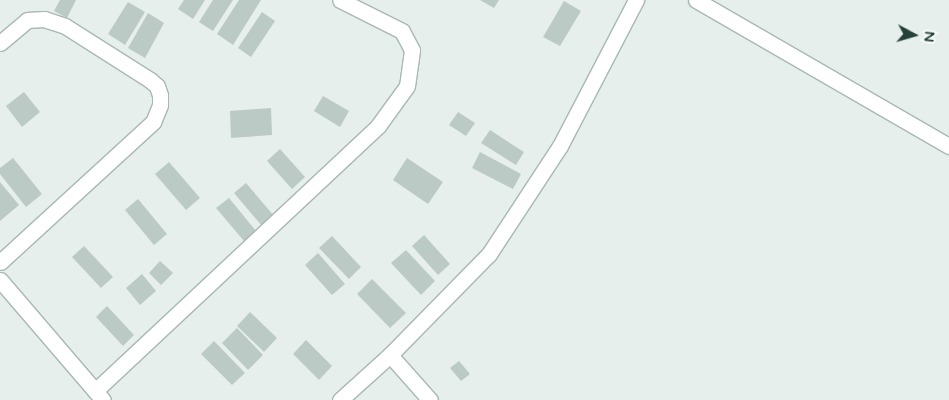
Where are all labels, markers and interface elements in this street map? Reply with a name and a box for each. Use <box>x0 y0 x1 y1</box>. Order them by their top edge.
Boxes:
north arrow <box>889 10 939 60</box>
text: N <box>920 30 938 43</box>

